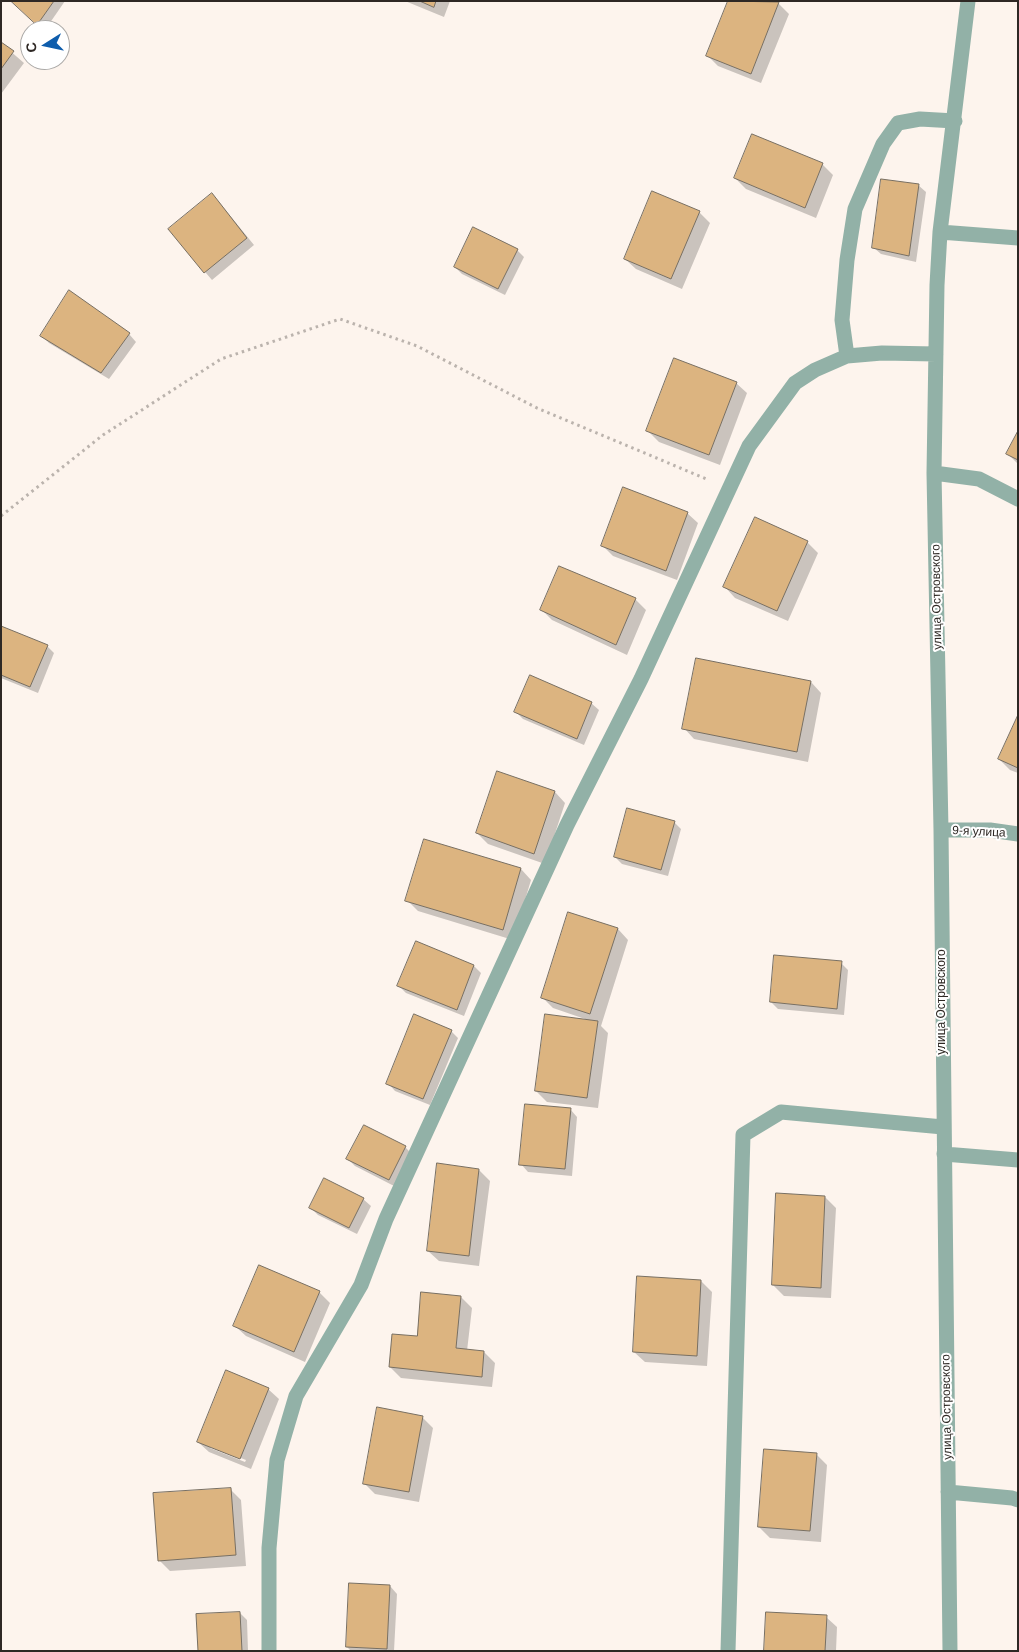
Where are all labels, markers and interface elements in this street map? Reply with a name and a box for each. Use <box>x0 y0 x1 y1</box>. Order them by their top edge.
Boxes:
north arrow <box>20 20 70 70</box>
text: С <box>22 41 40 54</box>
street label: улица Островского <box>929 544 945 650</box>
street label: 9-я улица <box>952 823 1006 841</box>
street label: улица Островского <box>935 949 949 1055</box>
street label: улица Островского <box>939 1354 955 1460</box>

